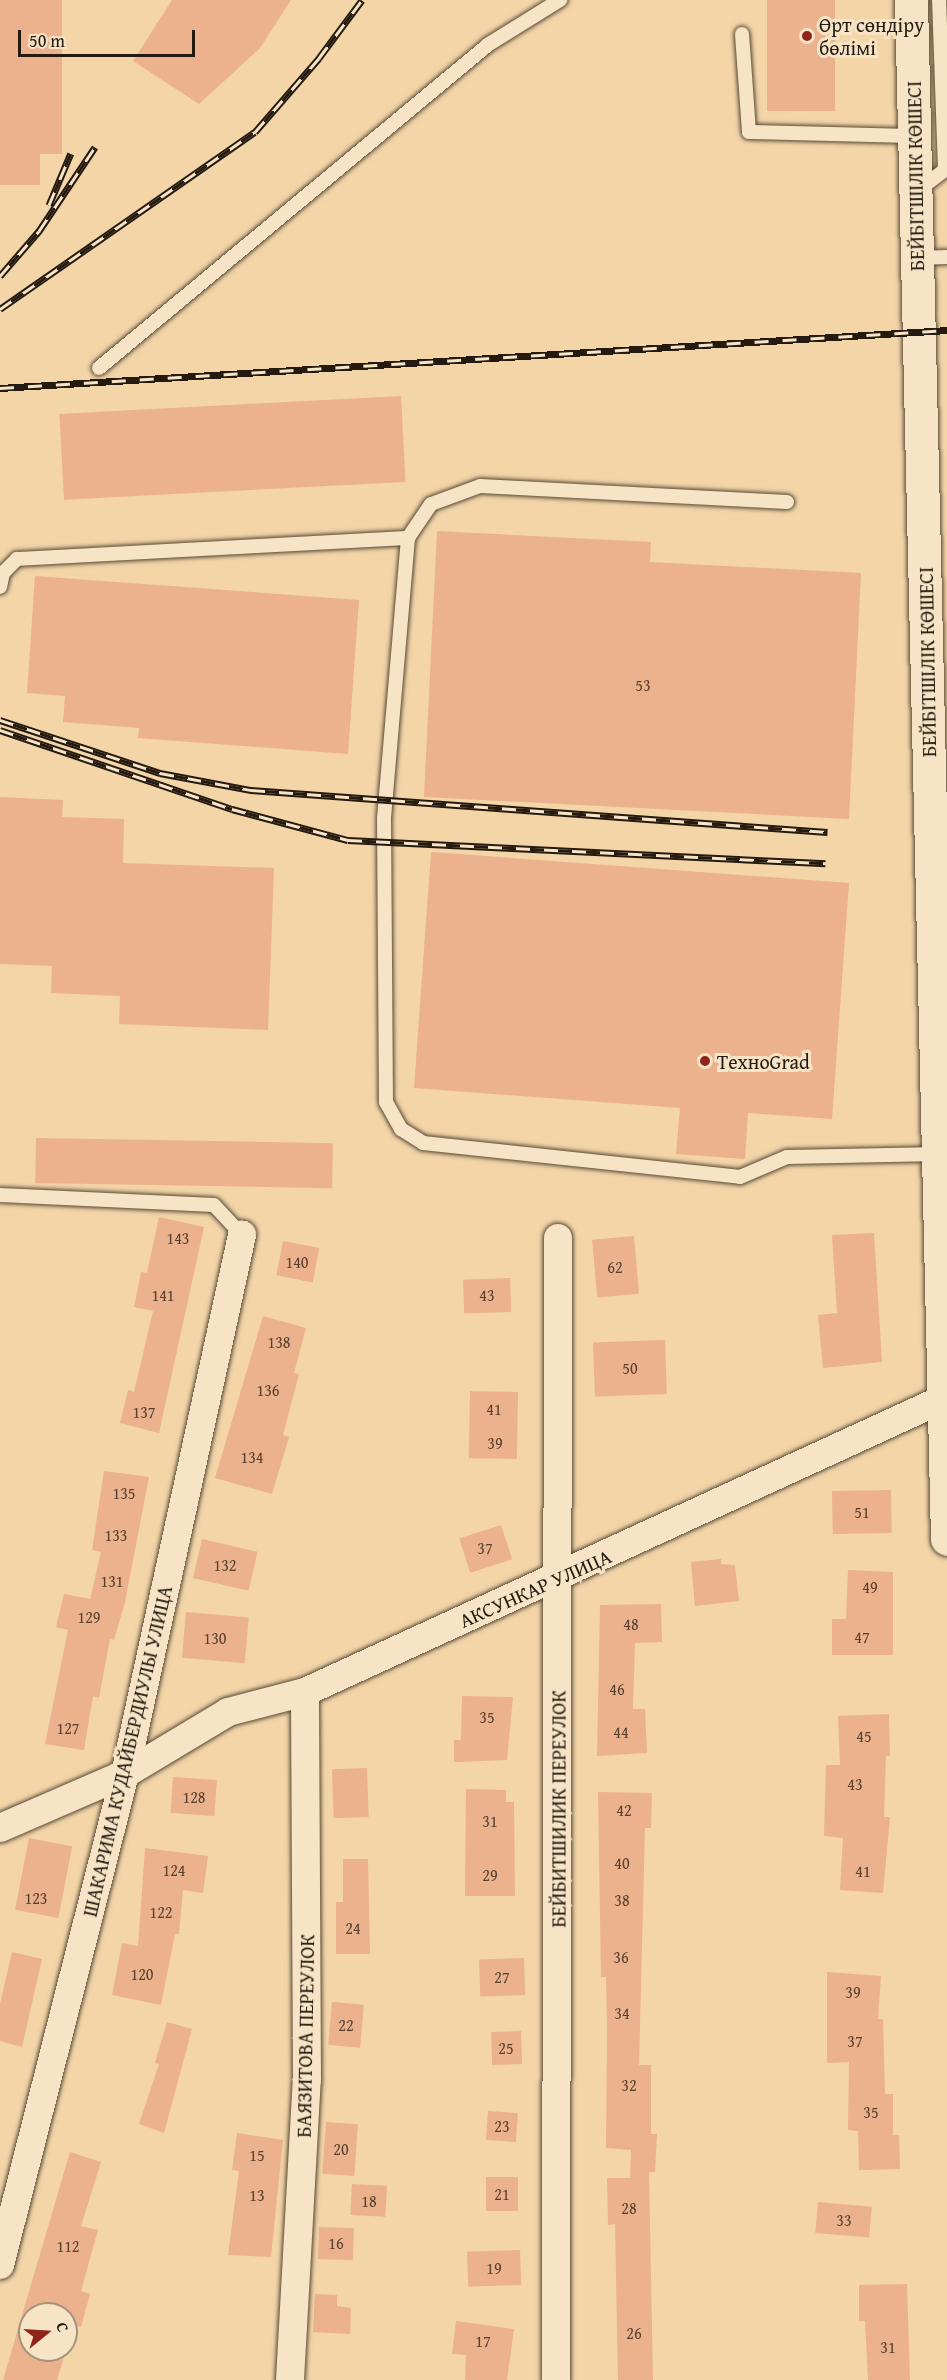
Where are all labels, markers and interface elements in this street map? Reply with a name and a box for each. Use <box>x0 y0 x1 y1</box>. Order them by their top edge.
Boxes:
place label: Өрт сөндіру бөлімі <box>819 13 924 60</box>
scale bar <box>21 18 198 56</box>
text: 50 m <box>29 27 65 54</box>
marker: Өрт сөндіру бөлімі <box>800 29 814 43</box>
street label: БЕЙБІТШІЛІК КӨШЕСІ <box>901 81 929 271</box>
street label: БЕЙБІТШІЛІК КӨШЕСІ <box>913 567 941 757</box>
house number: 53 <box>635 675 651 695</box>
place label: ТехноGrad <box>717 1049 810 1073</box>
marker: ТехноGrad <box>698 1054 712 1068</box>
house number: 143 <box>166 1228 190 1248</box>
house number: 140 <box>285 1252 309 1272</box>
house number: 62 <box>607 1257 623 1277</box>
house number: 141 <box>151 1285 175 1305</box>
house number: 43 <box>479 1285 495 1305</box>
house number: 138 <box>267 1332 291 1352</box>
house number: 50 <box>622 1358 638 1378</box>
house number: 136 <box>256 1380 280 1400</box>
house number: 41 <box>486 1399 502 1419</box>
house number: 137 <box>132 1402 156 1422</box>
house number: 39 <box>487 1433 503 1453</box>
house number: 134 <box>240 1447 264 1467</box>
house number: 135 <box>112 1483 136 1503</box>
house number: 51 <box>854 1502 870 1522</box>
house number: 133 <box>104 1525 128 1545</box>
house number: 37 <box>477 1538 493 1558</box>
street label: АКСУНКАР УЛИЦА <box>455 1544 615 1632</box>
house number: 132 <box>213 1555 237 1575</box>
house number: 131 <box>100 1571 124 1591</box>
house number: 49 <box>862 1577 878 1597</box>
street label: ШАКАРИМА КУДАЙБЕРДИУЛЫ УЛИЦА <box>77 1583 177 1919</box>
house number: 129 <box>77 1607 101 1627</box>
house number: 48 <box>623 1614 639 1634</box>
house number: 47 <box>854 1627 870 1647</box>
house number: 130 <box>203 1628 227 1648</box>
house number: 46 <box>609 1679 625 1699</box>
street label: БЕЙБИТШИЛИК ПЕРЕУЛОК <box>546 1690 570 1928</box>
house number: 35 <box>479 1707 495 1727</box>
house number: 127 <box>56 1718 80 1738</box>
house number: 44 <box>613 1722 629 1742</box>
house number: 45 <box>856 1726 872 1746</box>
house number: 43 <box>847 1774 863 1794</box>
house number: 128 <box>182 1787 206 1807</box>
house number: 42 <box>616 1800 632 1820</box>
house number: 31 <box>482 1811 498 1831</box>
house number: 40 <box>614 1853 630 1873</box>
house number: 124 <box>162 1860 186 1880</box>
house number: 41 <box>855 1861 871 1881</box>
house number: 29 <box>482 1865 498 1885</box>
house number: 123 <box>24 1888 48 1908</box>
house number: 38 <box>614 1890 630 1910</box>
house number: 122 <box>149 1902 173 1922</box>
house number: 24 <box>345 1918 361 1938</box>
street label: БАЯЗИТОВА ПЕРЕУЛОК <box>291 1934 319 2138</box>
house number: 36 <box>613 1947 629 1967</box>
house number: 120 <box>130 1964 154 1984</box>
house number: 27 <box>494 1967 510 1987</box>
house number: 39 <box>845 1982 861 2002</box>
house number: 34 <box>614 2003 630 2023</box>
house number: 22 <box>338 2015 354 2035</box>
house number: 37 <box>847 2031 863 2051</box>
house number: 25 <box>498 2038 514 2058</box>
house number: 32 <box>621 2075 637 2095</box>
house number: 35 <box>863 2102 879 2122</box>
house number: 23 <box>494 2116 510 2136</box>
house number: 20 <box>333 2139 349 2159</box>
house number: 15 <box>249 2145 265 2165</box>
house number: 21 <box>494 2184 510 2204</box>
house number: 13 <box>249 2185 265 2205</box>
house number: 18 <box>361 2191 377 2211</box>
house number: 28 <box>621 2198 637 2218</box>
house number: 33 <box>836 2210 852 2230</box>
house number: 16 <box>328 2233 344 2253</box>
house number: 112 <box>56 2236 80 2256</box>
house number: 19 <box>486 2258 502 2278</box>
north arrow <box>18 2302 78 2362</box>
text: С <box>50 2319 76 2335</box>
house number: 26 <box>626 2323 642 2343</box>
house number: 17 <box>475 2331 491 2351</box>
house number: 31 <box>880 2337 896 2357</box>

